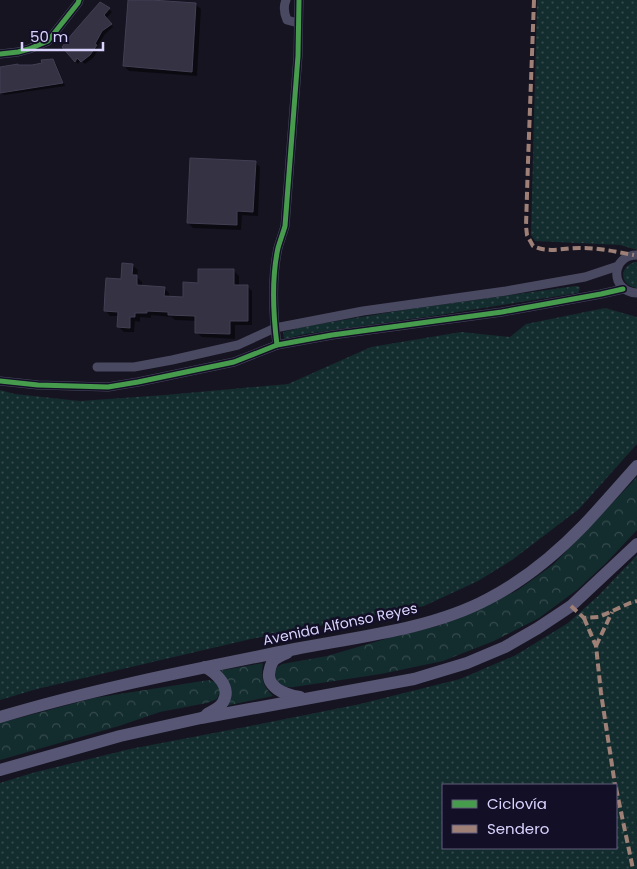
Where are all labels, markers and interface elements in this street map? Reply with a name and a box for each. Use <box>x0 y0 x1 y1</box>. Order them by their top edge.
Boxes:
scale bar <box>22 20 104 52</box>
text: 50 m <box>30 26 68 47</box>
street label: Avenida Alfonso Reyes <box>261 598 419 650</box>
legend <box>442 784 617 849</box>
text: Ciclovía <box>487 793 547 814</box>
text: Sendero <box>487 818 549 839</box>

